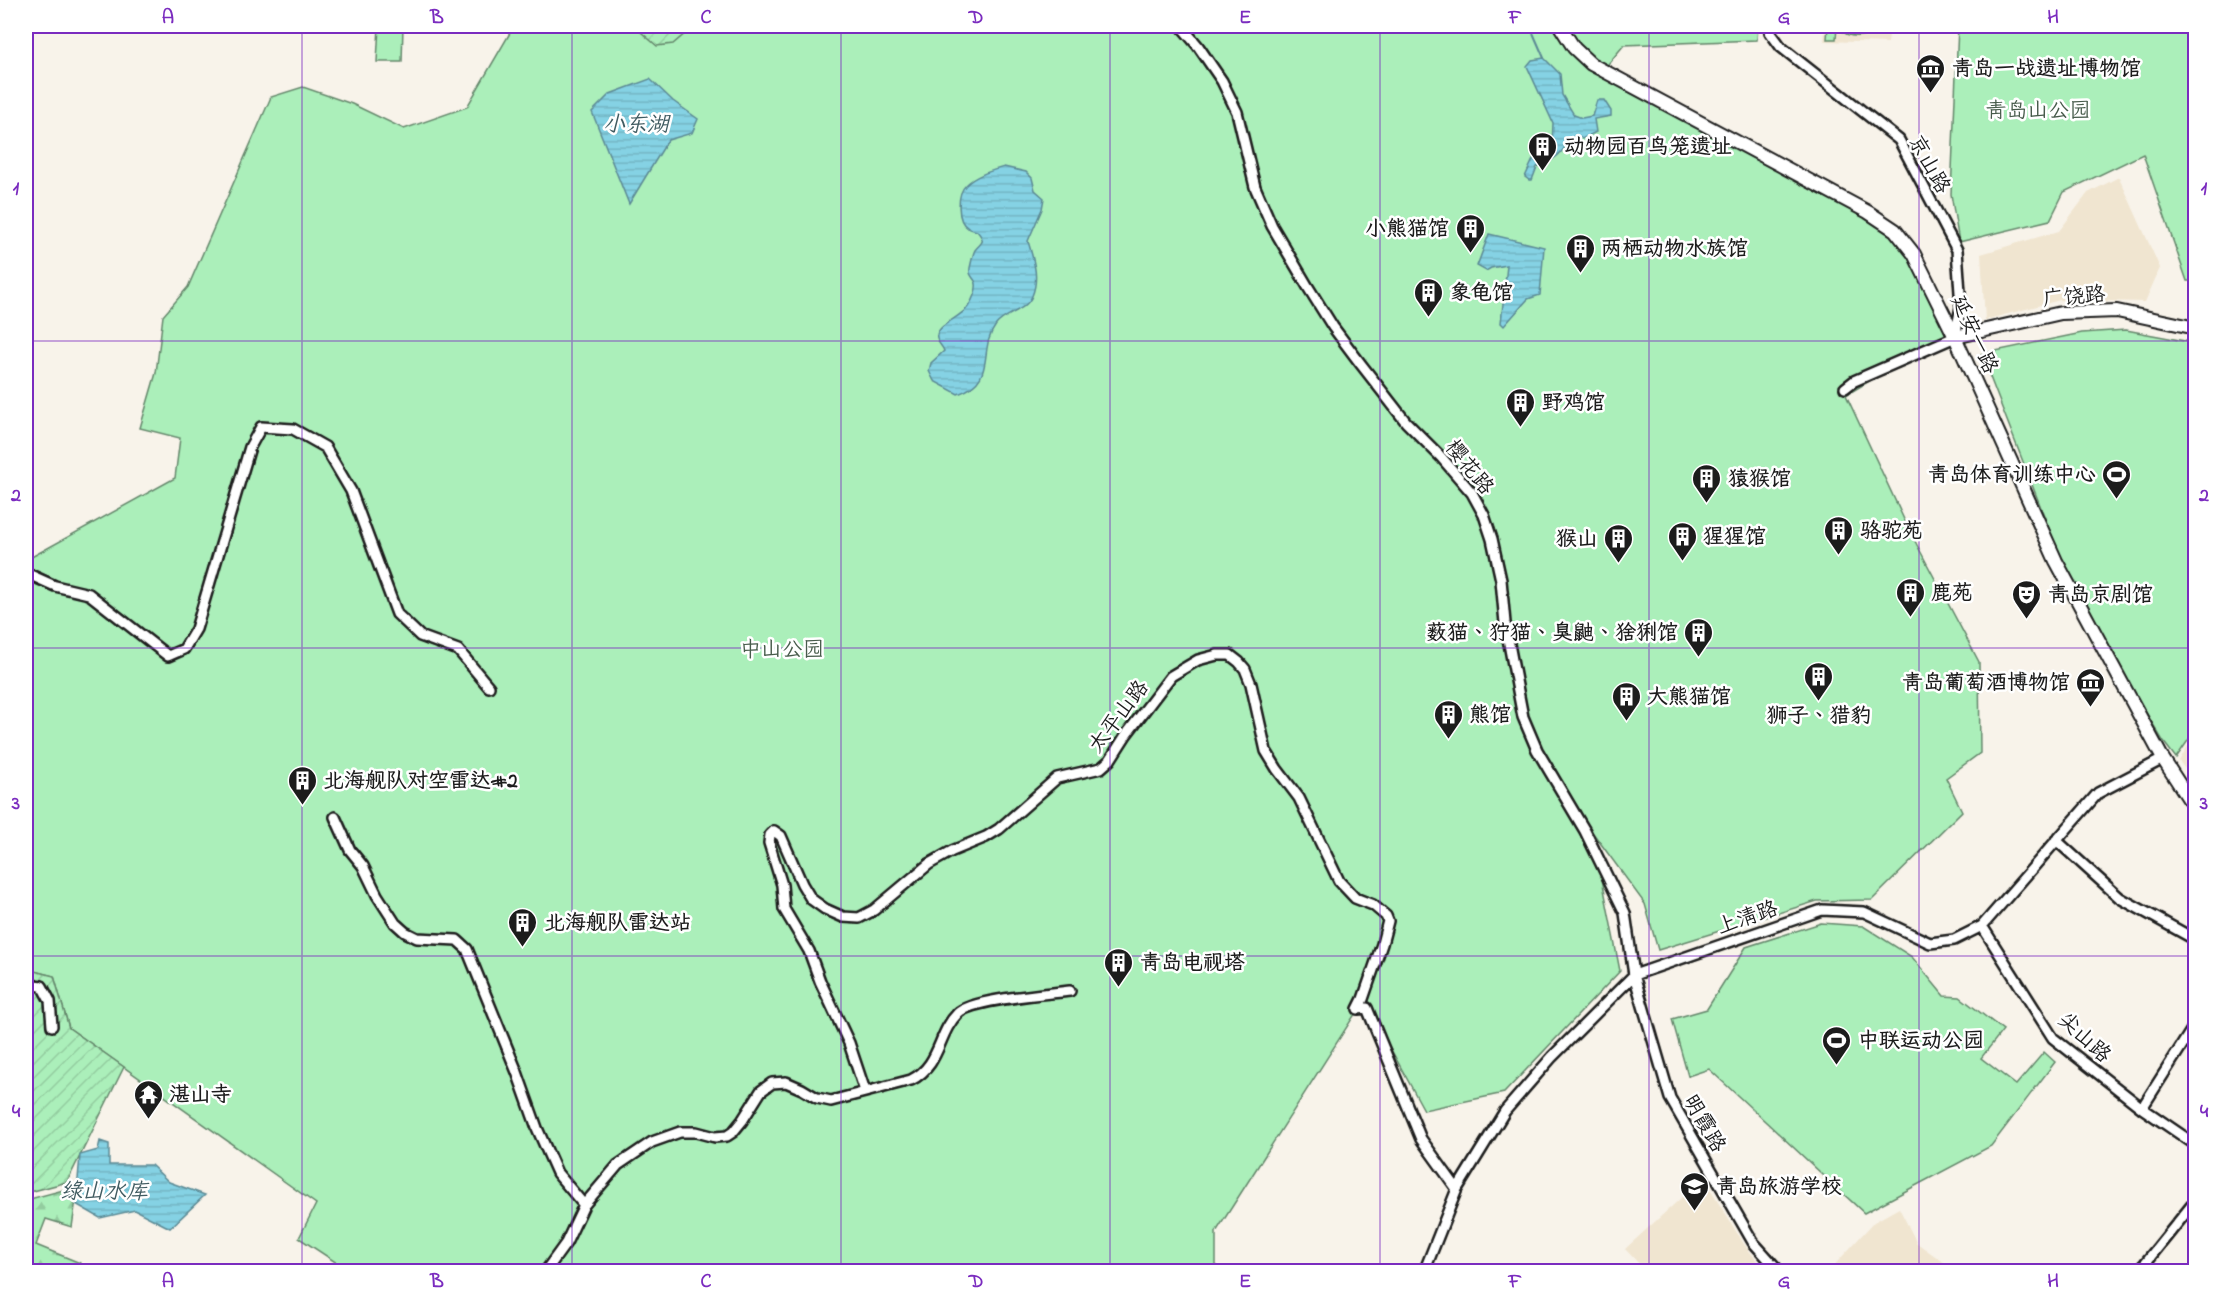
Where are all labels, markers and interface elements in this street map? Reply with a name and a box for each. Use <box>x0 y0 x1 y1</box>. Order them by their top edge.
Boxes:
text: A <box>162 4 174 33</box>
text: B <box>429 4 444 33</box>
text: C <box>701 4 712 33</box>
text: D <box>968 4 983 33</box>
text: E <box>1239 4 1251 33</box>
text: F <box>1508 4 1522 33</box>
text: G <box>1778 4 1791 33</box>
text: H <box>2047 4 2059 33</box>
museum icon: 青岛一战遗址博物馆 <box>1915 52 1947 94</box>
place label: 青岛一战遗址博物馆 <box>1952 55 2141 85</box>
park label: 青岛山公园 <box>1986 97 2091 127</box>
water label: 小东湖 <box>603 110 671 142</box>
building icon: 动物园百鸟笼遗址 <box>1527 130 1559 172</box>
street label: 京山路 <box>1900 130 1957 200</box>
place label: 动物园百鸟笼遗址 <box>1564 133 1732 163</box>
text: 1 <box>13 175 20 204</box>
text: 1 <box>2201 175 2208 204</box>
building icon: 小熊猫馆 <box>1454 212 1486 254</box>
place label: 小熊猫馆 <box>1365 215 1449 245</box>
building icon: 两栖动物水族馆 <box>1564 232 1596 274</box>
place label: 两栖动物水族馆 <box>1601 235 1748 265</box>
building icon: 象龟馆 <box>1413 276 1445 318</box>
place label: 象龟馆 <box>1450 279 1513 309</box>
street label: 广饶路 <box>2041 280 2107 316</box>
street label: 延安一路 <box>1942 290 2005 379</box>
building icon: 野鸡馆 <box>1505 386 1537 428</box>
place label: 野鸡馆 <box>1542 389 1605 419</box>
street label: 樱花路 <box>1437 434 1500 502</box>
sports icon: 青岛体育训练中心 <box>2101 458 2133 500</box>
place label: 青岛体育训练中心 <box>1928 461 2096 491</box>
building icon: 猿猴馆 <box>1691 462 1723 504</box>
place label: 猿猴馆 <box>1728 465 1791 495</box>
text: 2 <box>10 482 21 511</box>
text: 2 <box>2198 482 2209 511</box>
building icon: 骆驼苑 <box>1823 514 1855 556</box>
place label: 骆驼苑 <box>1860 517 1923 547</box>
building icon: 猩猩馆 <box>1666 520 1698 562</box>
building icon: 猴山 <box>1603 522 1635 564</box>
place label: 猩猩馆 <box>1703 523 1766 553</box>
place label: 猴山 <box>1556 525 1598 555</box>
building icon: 鹿苑 <box>1894 576 1926 618</box>
theatre icon: 青岛京剧馆 <box>2011 578 2043 620</box>
place label: 鹿苑 <box>1931 579 1973 609</box>
place label: 青岛京剧馆 <box>2048 581 2153 611</box>
building icon: 薮猫、狞猫、臭鼬、猞猁馆 <box>1683 616 1715 658</box>
place label: 薮猫、狞猫、臭鼬、猞猁馆 <box>1426 619 1678 649</box>
park label: 中山公园 <box>740 636 824 666</box>
building icon: 狮子、猎豹 <box>1803 660 1835 702</box>
museum icon: 青岛葡萄酒博物馆 <box>2075 666 2107 708</box>
place label: 青岛葡萄酒博物馆 <box>1902 669 2070 699</box>
street label: 太平山路 <box>1082 675 1157 760</box>
building icon: 大熊猫馆 <box>1610 680 1642 722</box>
place label: 大熊猫馆 <box>1647 683 1731 713</box>
building icon: 熊馆 <box>1432 698 1464 740</box>
place label: 熊馆 <box>1469 701 1511 731</box>
place label: 狮子、猎豹 <box>1767 702 1872 732</box>
building icon: 北海舰队对空雷达#2 <box>286 764 318 806</box>
place label: 北海舰队对空雷达#2 <box>323 767 518 797</box>
text: 3 <box>11 790 20 819</box>
text: 3 <box>2199 790 2208 819</box>
street label: 上清路 <box>1713 894 1782 943</box>
building icon: 北海舰队雷达站 <box>507 906 539 948</box>
place label: 北海舰队雷达站 <box>544 909 691 939</box>
building icon: 青岛电视塔 <box>1103 946 1135 988</box>
place label: 青岛电视塔 <box>1140 949 1245 979</box>
street label: 尖山路 <box>2050 1006 2117 1071</box>
sports icon: 中联运动公园 <box>1821 1024 1853 1066</box>
place label: 中联运动公园 <box>1858 1027 1984 1057</box>
temple icon: 湛山寺 <box>132 1078 164 1120</box>
place label: 湛山寺 <box>169 1081 232 1111</box>
street label: 明霞路 <box>1675 1089 1732 1159</box>
text: 4 <box>12 1098 21 1127</box>
text: 4 <box>2200 1098 2209 1127</box>
school or university icon: 青岛旅游学校 <box>1679 1170 1711 1212</box>
place label: 青岛旅游学校 <box>1716 1173 1842 1203</box>
water label: 绿山水库 <box>60 1177 150 1209</box>
text: A <box>162 1268 174 1297</box>
text: B <box>429 1268 444 1297</box>
text: C <box>701 1268 712 1297</box>
text: D <box>968 1268 983 1297</box>
text: E <box>1239 1268 1251 1297</box>
text: F <box>1508 1268 1522 1297</box>
text: G <box>1778 1268 1791 1297</box>
text: H <box>2047 1268 2059 1297</box>

